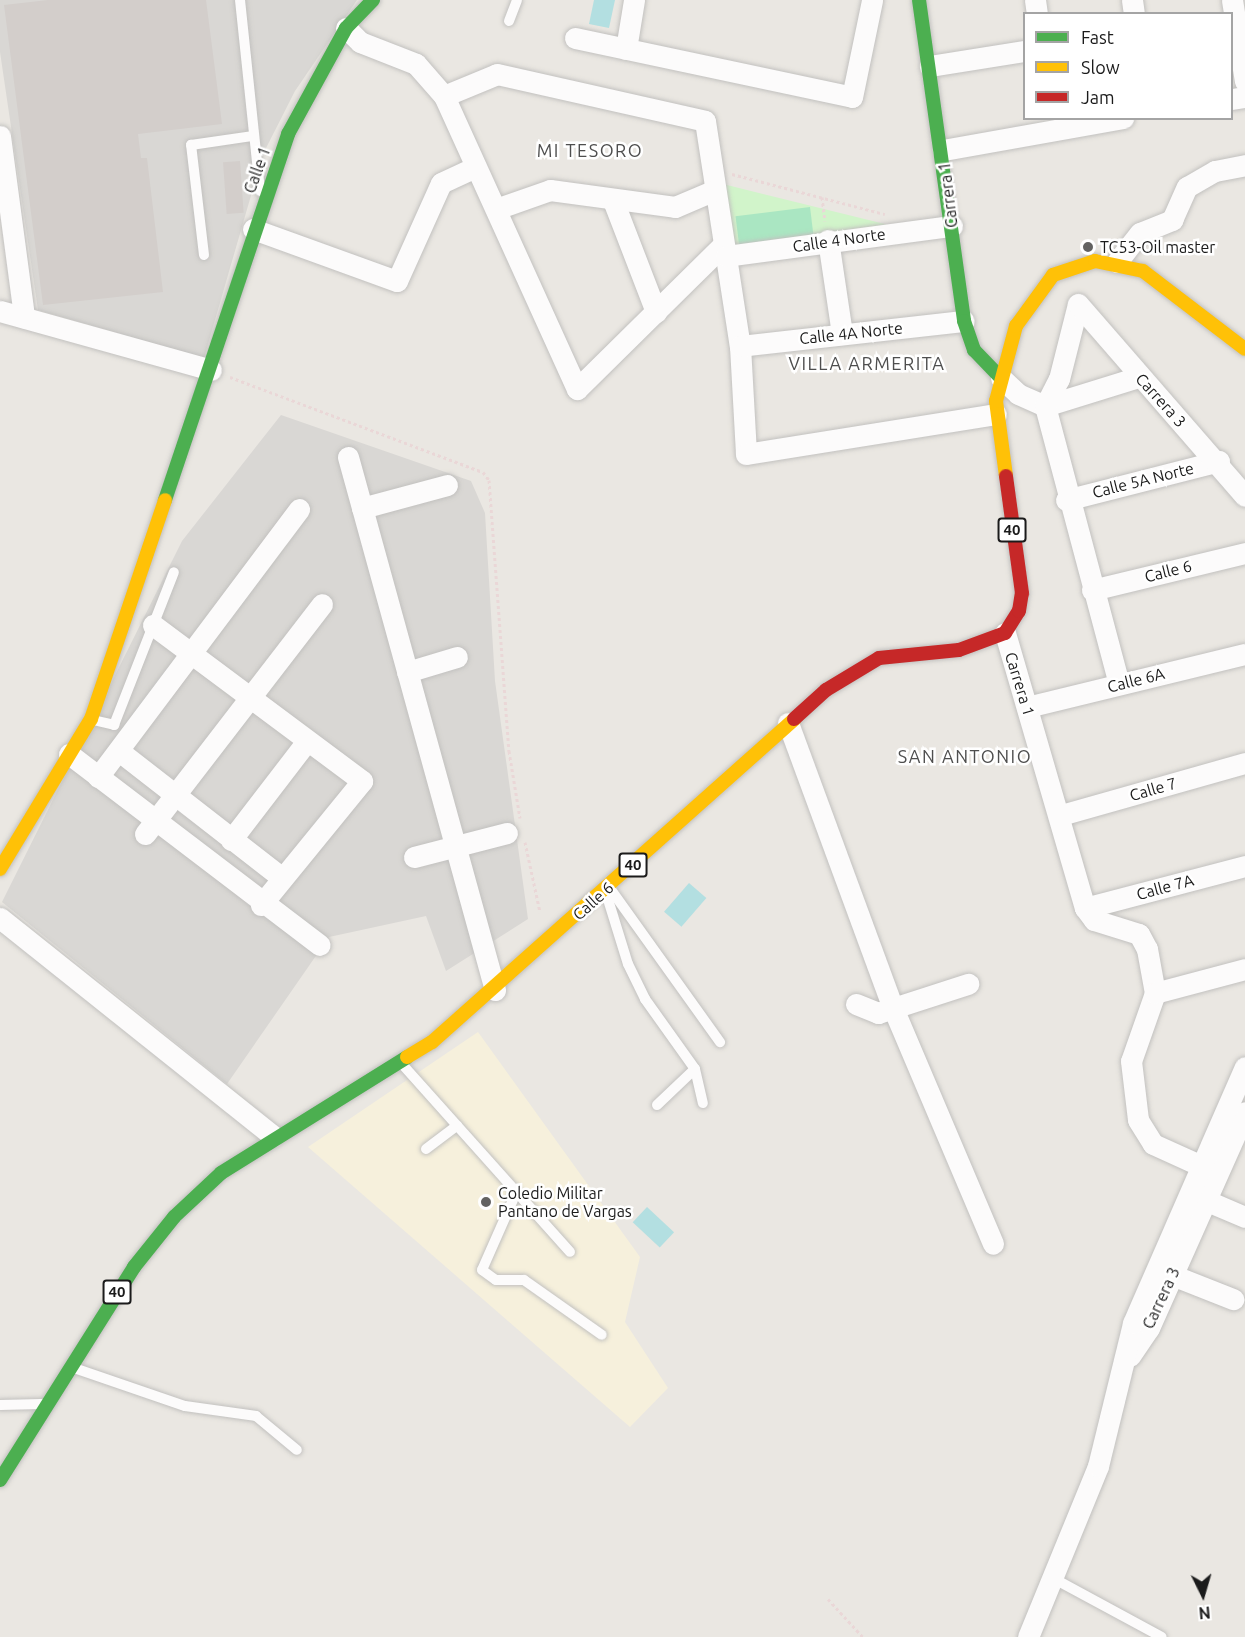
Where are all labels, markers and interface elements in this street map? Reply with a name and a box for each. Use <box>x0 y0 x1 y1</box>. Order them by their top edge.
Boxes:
legend <box>1023 12 1233 120</box>
text: Fast <box>1081 27 1114 47</box>
text: Slow <box>1081 57 1120 77</box>
text: Jam <box>1081 87 1115 107</box>
district label: MI TESORO <box>537 139 643 161</box>
street label: Calle 1 <box>240 144 274 196</box>
street label: Carrera 1 <box>934 161 962 229</box>
street label: Calle 4 Norte <box>791 224 887 256</box>
place label: TC53-Oil master <box>1100 237 1215 257</box>
marker: TC53-Oil master <box>1081 240 1095 254</box>
street label: Calle 4A Norte <box>798 318 904 348</box>
district label: VILLA ARMERITA <box>789 352 945 374</box>
street label: Carrera 3 <box>1132 369 1190 431</box>
street label: Calle 5A Norte <box>1090 458 1196 502</box>
road number: 40 <box>997 518 1027 542</box>
street label: Calle 6 <box>1142 556 1194 586</box>
street label: Carrera 1 <box>1001 650 1039 718</box>
street label: Calle 6A <box>1105 664 1167 696</box>
district label: SAN ANTONIO <box>898 745 1032 767</box>
street label: Calle 7 <box>1127 773 1179 805</box>
road number: 40 <box>618 853 648 877</box>
street label: Calle 7A <box>1134 870 1196 904</box>
street label: Calle 6 <box>569 878 617 924</box>
place label: Coledio Militar Pantano de Vargas <box>498 1183 632 1221</box>
marker: Coledio Militar Pantano de Vargas <box>479 1195 493 1209</box>
street label: Carrera 3 <box>1138 1264 1184 1332</box>
road number: 40 <box>102 1280 132 1304</box>
north arrow <box>1173 1565 1233 1625</box>
text: N <box>1198 1603 1211 1622</box>

